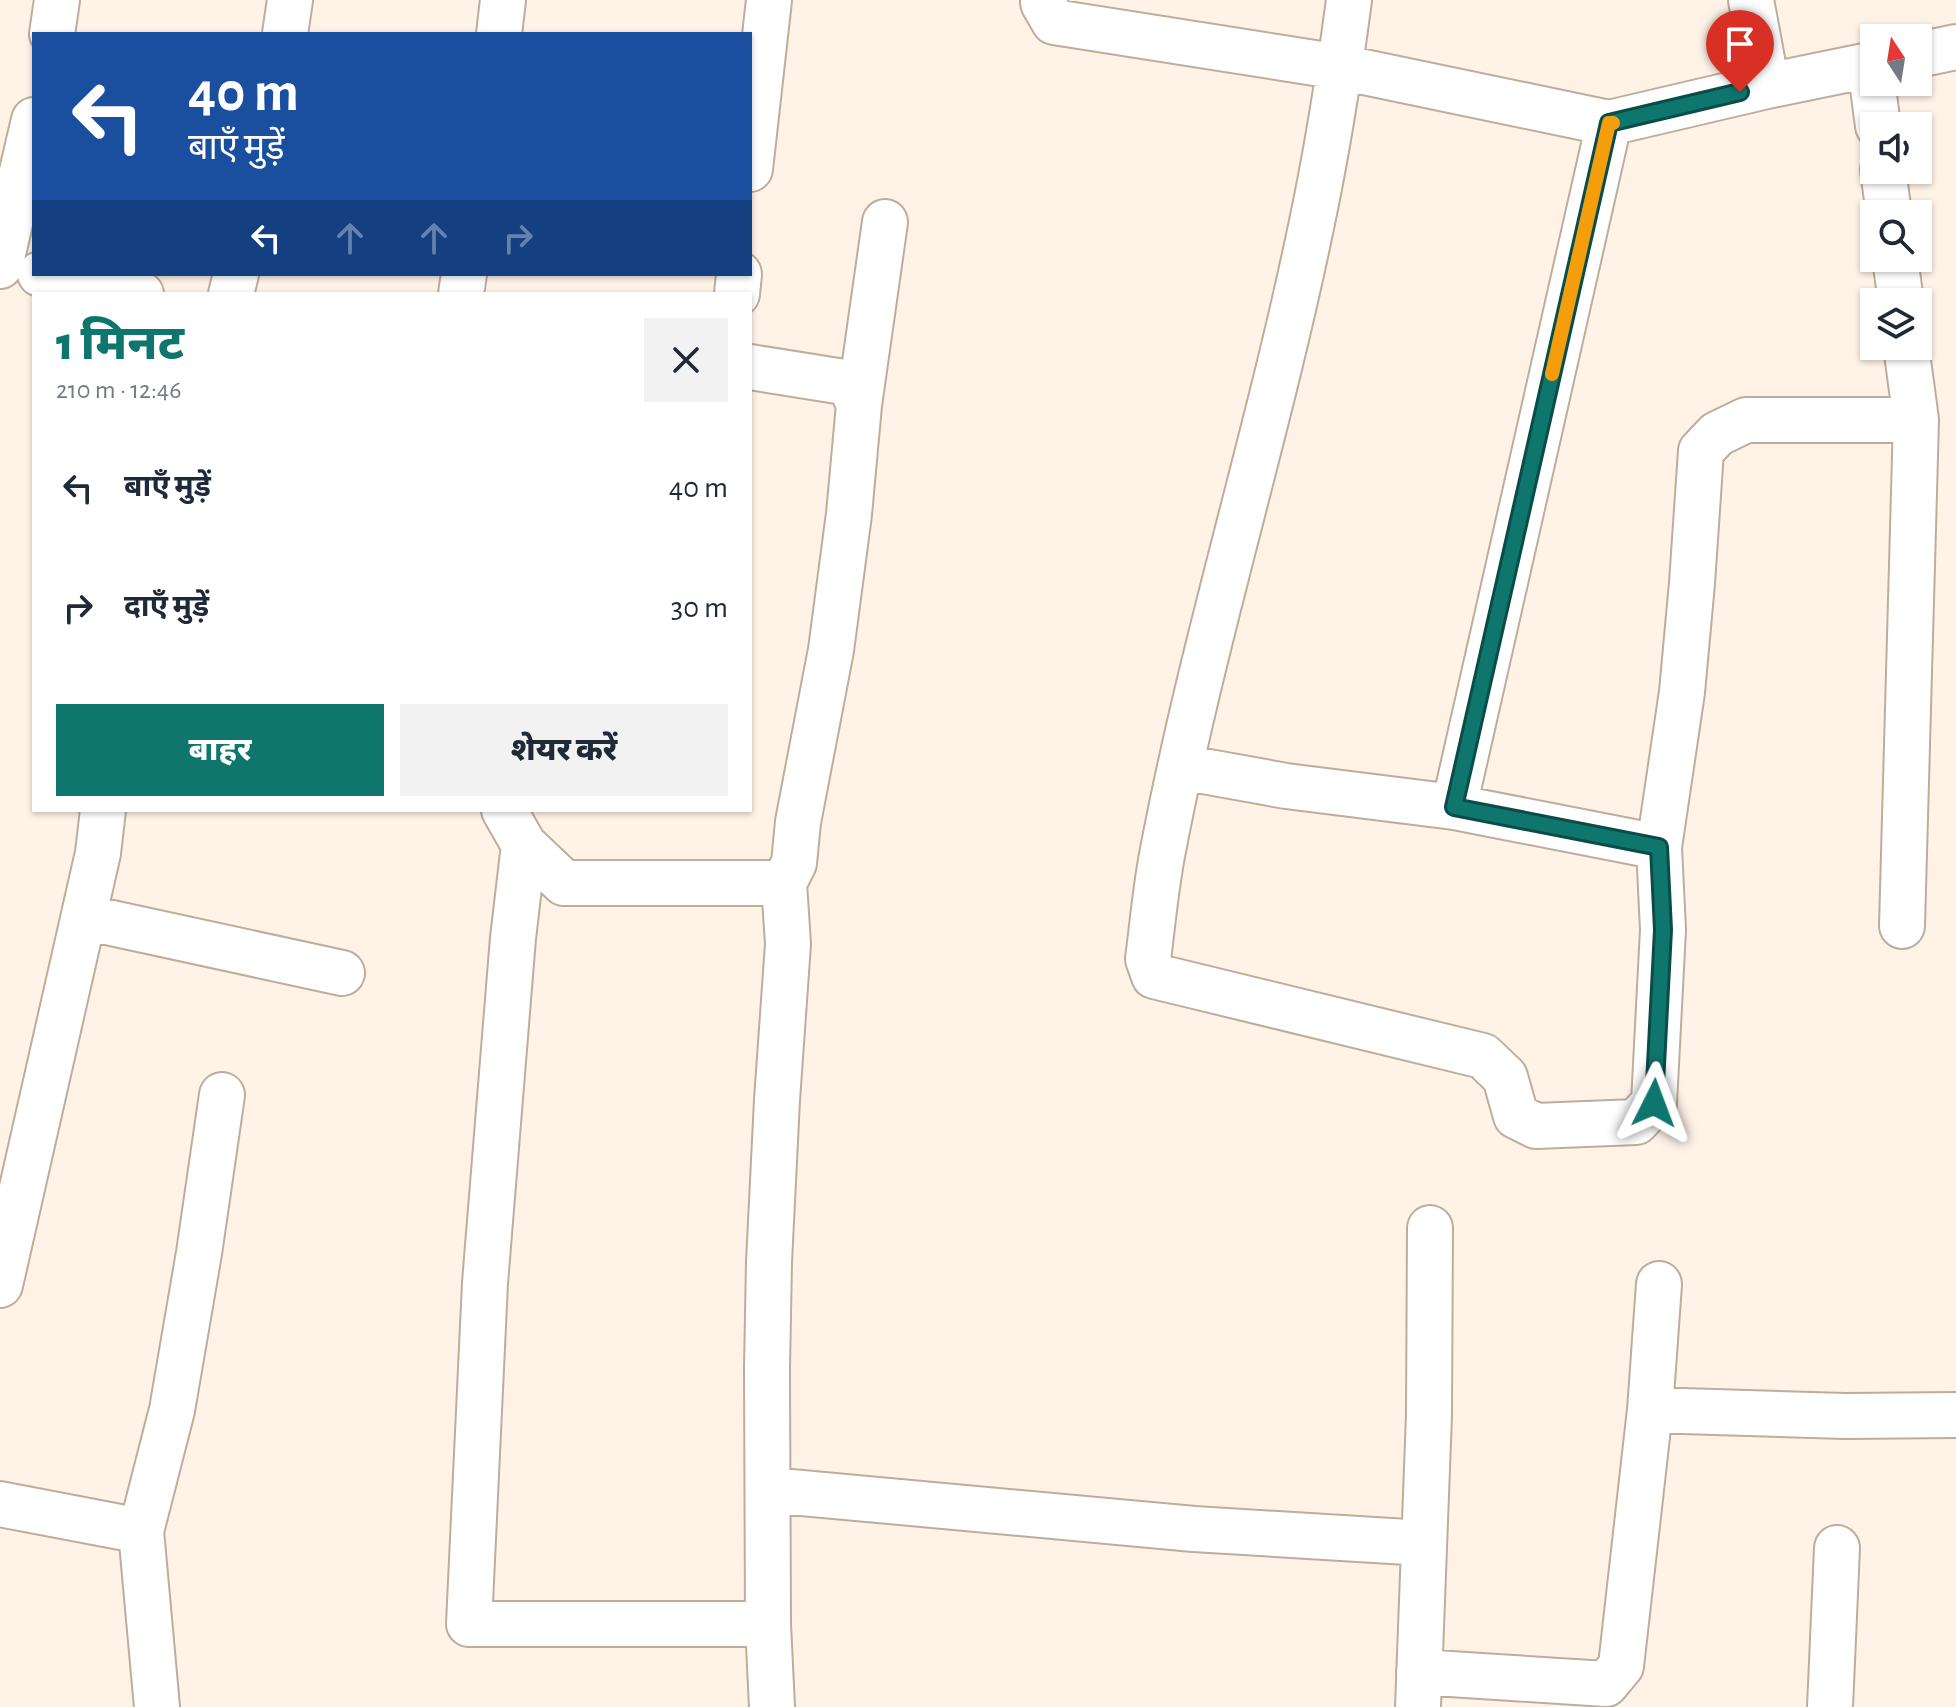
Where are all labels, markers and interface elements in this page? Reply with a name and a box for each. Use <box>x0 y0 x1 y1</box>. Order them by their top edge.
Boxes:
pin <box>1706 10 1774 92</box>
icon: arrive <box>1718 22 1762 66</box>
north arrow <box>1860 24 1932 96</box>
map controls <box>1860 24 1932 360</box>
icon: left <box>56 64 160 168</box>
text: 40 m <box>188 65 299 121</box>
button: sound <box>1860 112 1932 184</box>
text: बाएँ मुड़ें <box>188 130 285 166</box>
button: search <box>1860 200 1932 272</box>
icon: left <box>244 216 288 260</box>
icon: ahead <box>328 216 372 260</box>
icon: ahead <box>412 216 456 260</box>
icon: right <box>496 216 540 260</box>
button: layers <box>1860 288 1932 360</box>
button: close <box>644 318 728 402</box>
text: 1 मिनट <box>56 321 184 369</box>
text: 210 m · 12:46 <box>56 377 182 403</box>
icon: left <box>56 466 100 510</box>
text: बाएँ मुड़ें <box>124 472 211 502</box>
text: 40 m <box>669 473 728 503</box>
icon: right <box>56 586 100 630</box>
text: दाएँ मुड़ें <box>124 592 209 622</box>
text: 30 m <box>671 593 728 623</box>
button: बाहर <box>56 704 384 796</box>
button: शेयर करें <box>400 704 728 796</box>
position arrow <box>1612 1061 1696 1145</box>

